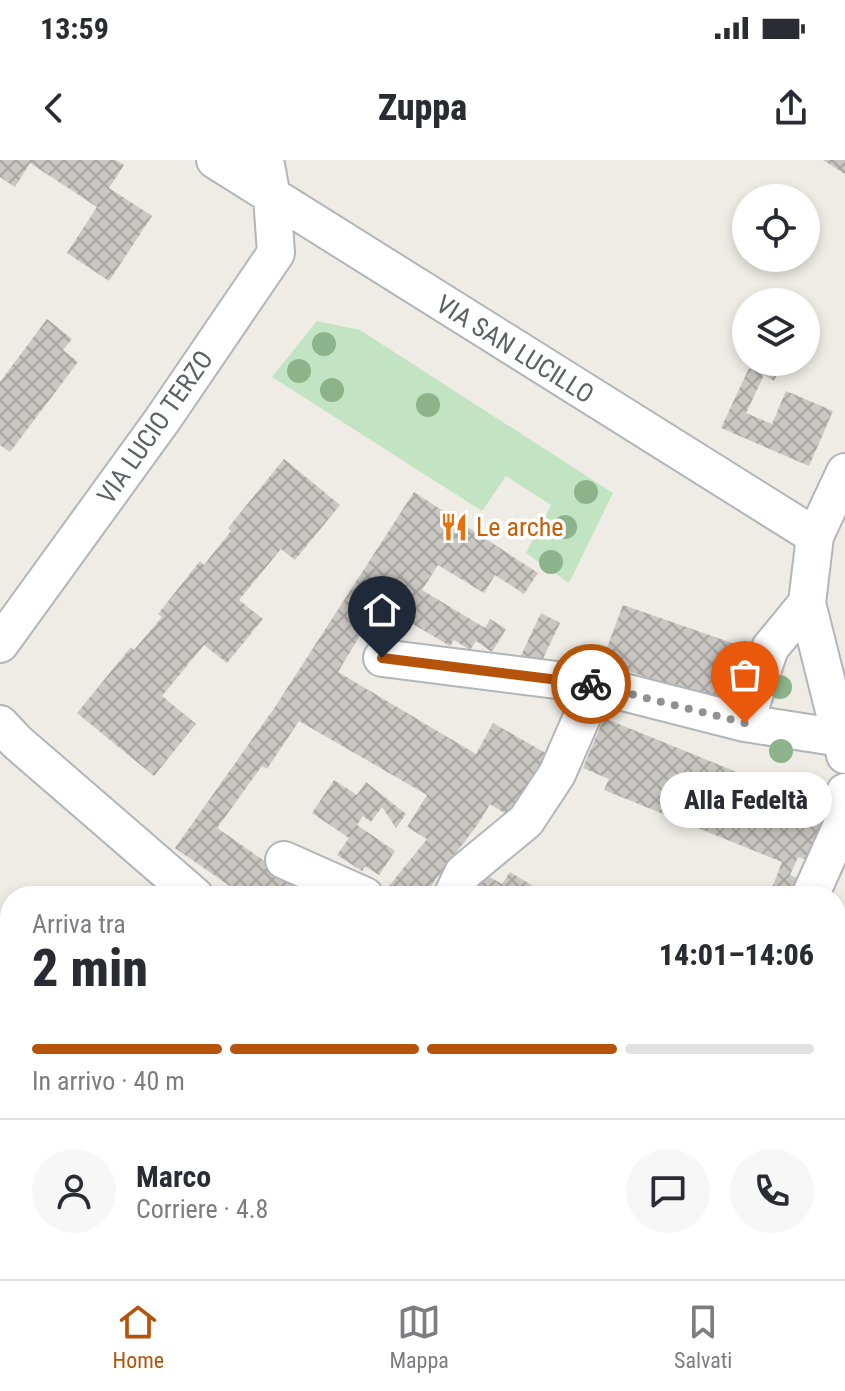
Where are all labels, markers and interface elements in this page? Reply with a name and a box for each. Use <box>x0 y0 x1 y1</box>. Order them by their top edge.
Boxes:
text: 13:59 <box>40 11 109 46</box>
icon: back <box>32 86 76 130</box>
icon: share <box>769 86 813 130</box>
text: Zuppa <box>378 87 467 129</box>
map controls <box>732 184 820 376</box>
button: locate <box>732 184 820 272</box>
button: layers <box>732 288 820 376</box>
street label: VIA SAN LUCILLO <box>431 289 599 409</box>
street label: VIA LUCIO TERZO <box>91 345 219 509</box>
restaurant icon: Le arche <box>439 512 469 542</box>
place label: Le arche <box>476 512 563 542</box>
pin <box>348 576 416 658</box>
icon: home <box>360 588 404 632</box>
pin <box>711 641 779 723</box>
courier <box>551 644 631 724</box>
icon: bag <box>723 653 767 697</box>
icon: bike <box>569 662 613 706</box>
callout: Alla Fedeltà <box>659 771 831 827</box>
text: Alla Fedeltà <box>684 785 808 815</box>
text: Arriva tra <box>32 909 126 939</box>
text: 14:01–14:06 <box>659 937 814 972</box>
text: 2 min <box>32 938 148 999</box>
text: In arrivo · 40 m <box>32 1066 185 1096</box>
button: person <box>32 1149 116 1233</box>
button: chat <box>626 1149 710 1233</box>
button: phone <box>730 1149 814 1233</box>
text: Marco <box>136 1159 211 1194</box>
text: Corriere · 4.8 <box>136 1194 268 1224</box>
tab: Home <box>113 1300 164 1373</box>
tab: Mappa <box>389 1300 449 1373</box>
tab: Salvati <box>674 1300 732 1373</box>

